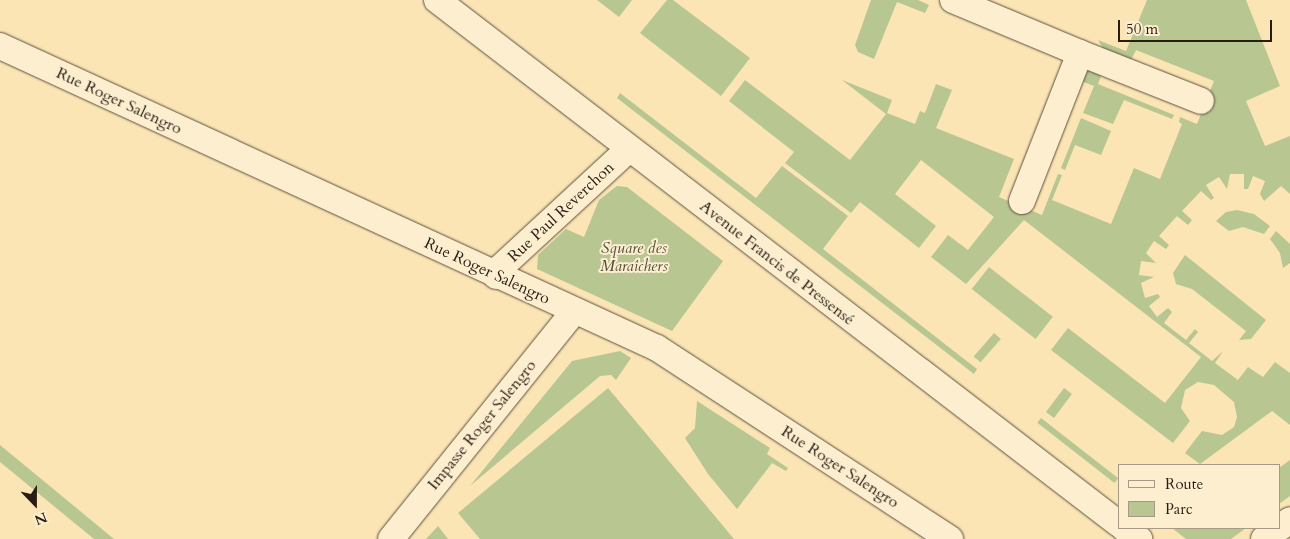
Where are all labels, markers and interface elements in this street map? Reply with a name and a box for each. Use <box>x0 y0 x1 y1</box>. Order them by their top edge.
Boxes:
scale bar <box>1120 10 1274 42</box>
text: 50 m <box>1126 19 1158 39</box>
street label: Rue Roger Salengro <box>53 63 185 139</box>
street label: Rue Paul Reverchon <box>504 158 618 266</box>
street label: Avenue Francis de Pressensé <box>696 197 858 329</box>
street label: Rue Roger Salengro <box>421 233 553 309</box>
park label: Square des Maraîchers <box>600 238 668 276</box>
street label: Impasse Roger Salengro <box>424 356 540 494</box>
street label: Rue Roger Salengro <box>778 422 902 512</box>
legend <box>1118 464 1280 529</box>
text: Route <box>1165 474 1203 494</box>
north arrow <box>10 479 60 529</box>
text: Parc <box>1165 499 1193 519</box>
text: N <box>32 507 50 529</box>

